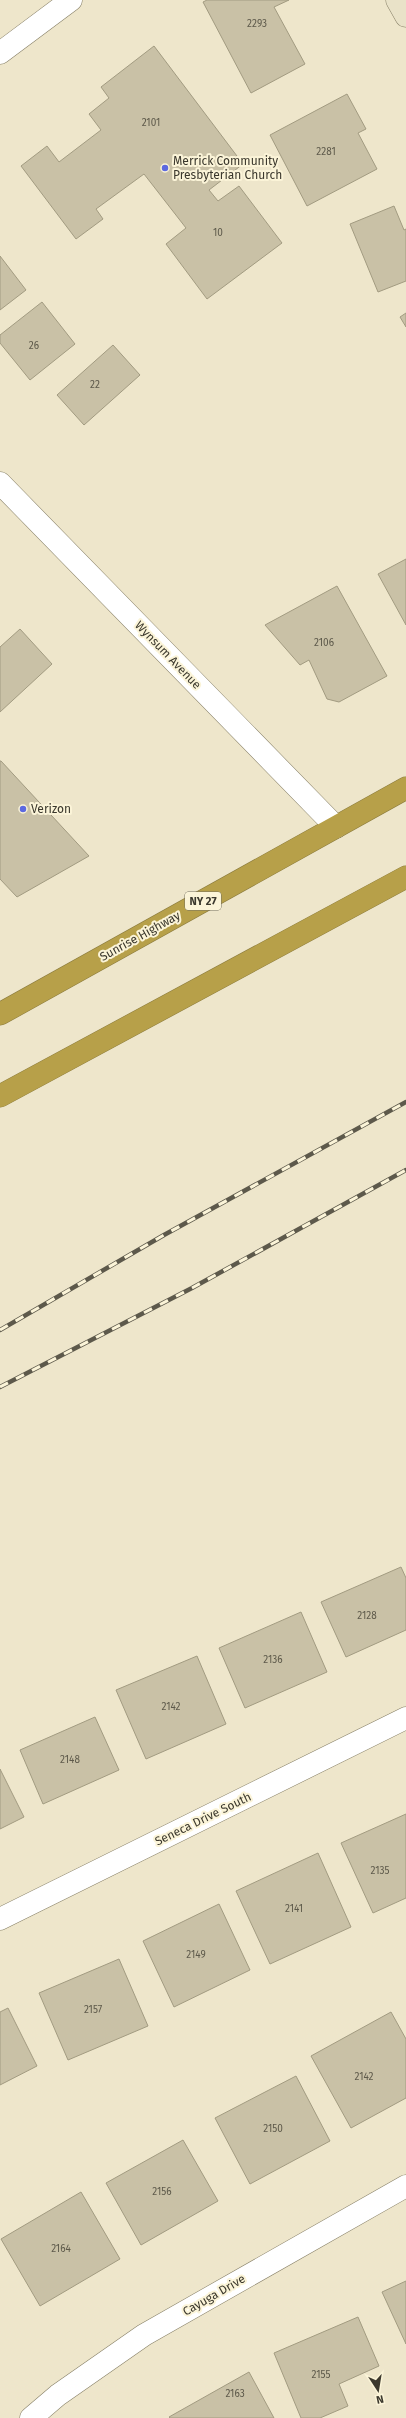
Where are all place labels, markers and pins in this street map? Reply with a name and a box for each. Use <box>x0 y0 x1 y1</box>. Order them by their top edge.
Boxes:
place label: Merrick Community Presbyterian Church <box>173 154 282 182</box>
marker: Merrick Community Presbyterian Church <box>160 163 170 173</box>
place label: Verizon <box>31 802 71 816</box>
marker: Verizon <box>18 804 28 814</box>

